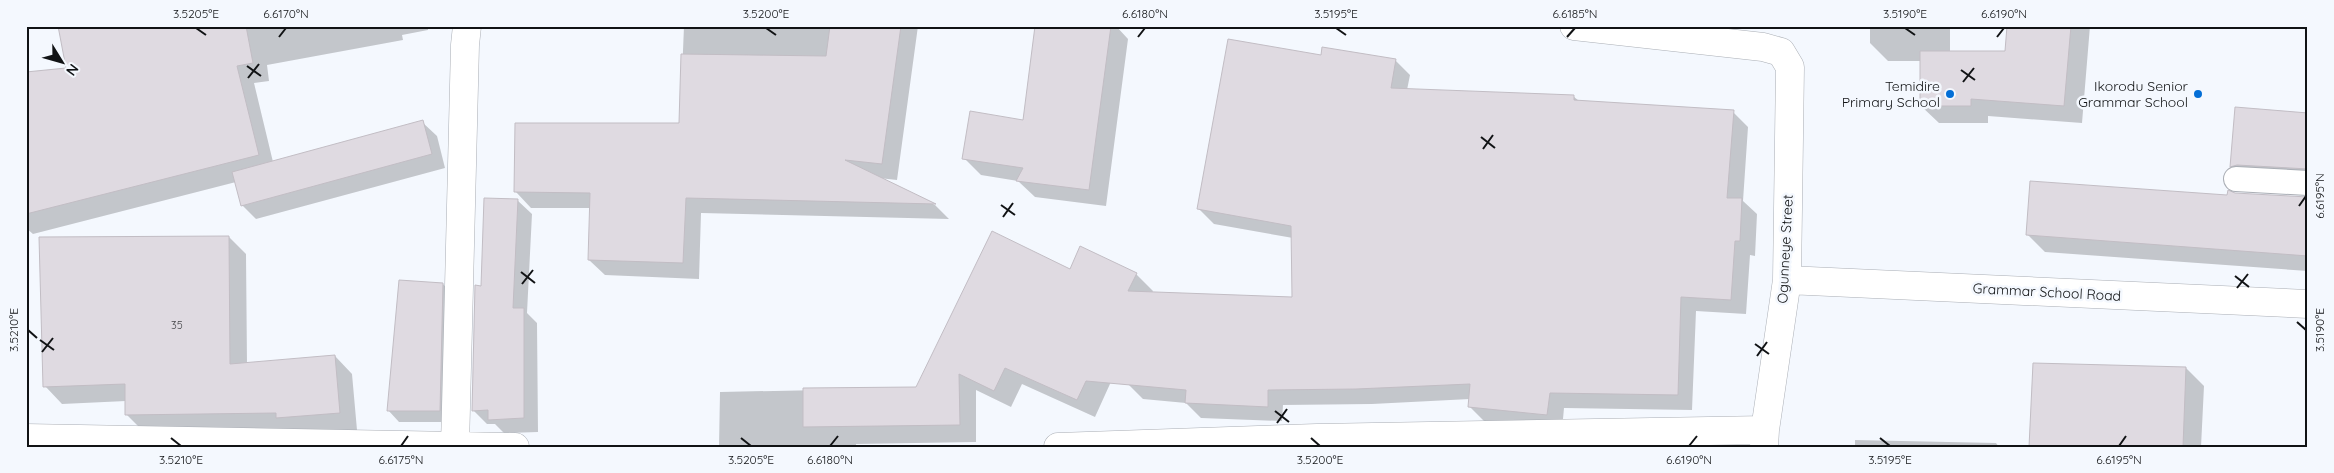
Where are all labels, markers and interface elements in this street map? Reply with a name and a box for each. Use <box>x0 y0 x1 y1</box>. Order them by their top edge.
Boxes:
text: 3.5205°E <box>173 6 219 21</box>
text: 6.6170°N <box>263 6 309 21</box>
text: 3.5200°E <box>743 6 790 21</box>
text: 6.6180°N <box>1122 6 1168 21</box>
text: 3.5195°E <box>1314 6 1358 21</box>
text: 6.6185°N <box>1552 6 1598 21</box>
text: 3.5190°E <box>1883 6 1927 21</box>
text: 6.6190°N <box>1981 6 2027 21</box>
north arrow <box>38 38 88 88</box>
text: N <box>62 60 83 79</box>
place label: Temidire Primary School <box>1842 77 1940 111</box>
place label: Ikorodu Senior Grammar School <box>2078 77 2189 111</box>
marker: Temidire Primary School <box>1944 88 1956 100</box>
marker: Ikorodu Senior Grammar School <box>2192 88 2204 100</box>
text: 6.6195°N <box>2312 173 2327 219</box>
street label: Ogunneye Street <box>1773 194 1797 304</box>
street label: Grammar School Road <box>1972 279 2122 305</box>
text: 3.5210°E <box>6 308 21 352</box>
text: 3.5190°E <box>2312 308 2327 352</box>
house number: 35 <box>171 318 183 332</box>
text: 3.5210°E <box>159 452 203 467</box>
text: 6.6175°N <box>379 452 423 467</box>
text: 3.5205°E <box>728 452 774 467</box>
text: 6.6180°N <box>807 452 853 467</box>
text: 3.5200°E <box>1297 452 1344 467</box>
text: 6.6190°N <box>1666 452 1712 467</box>
text: 3.5195°E <box>1868 452 1912 467</box>
text: 6.6195°N <box>2096 452 2142 467</box>

